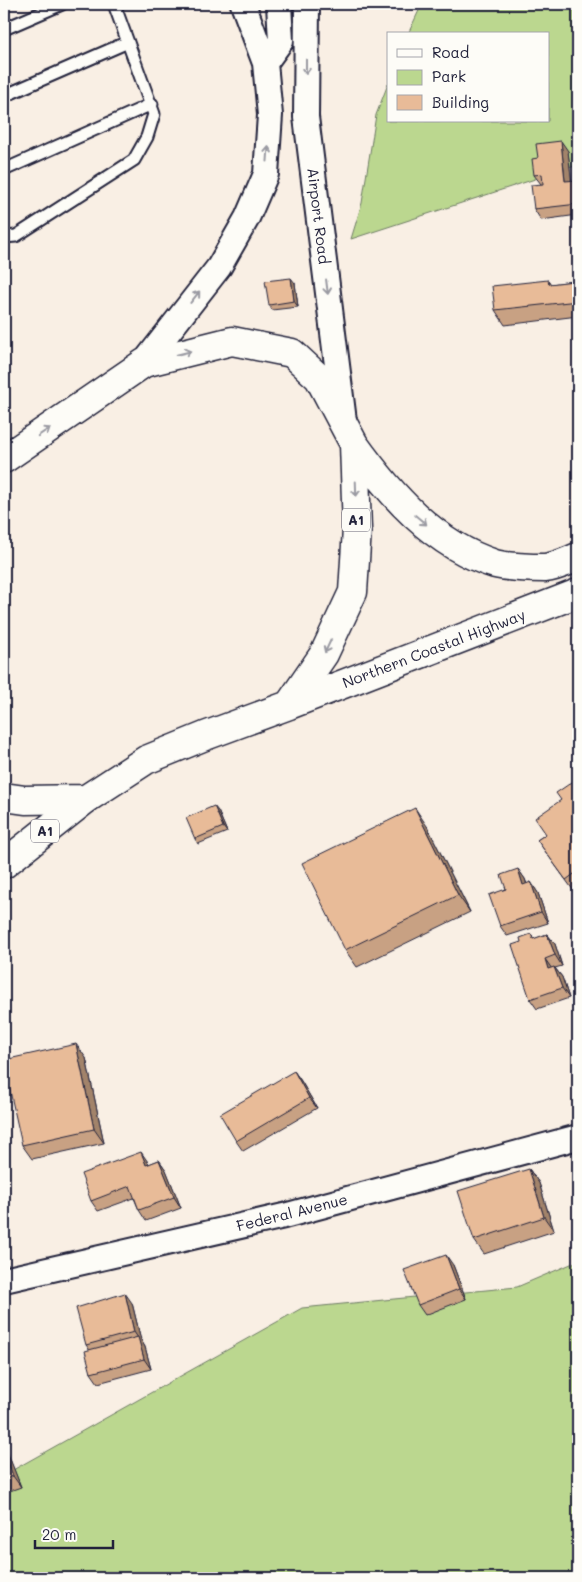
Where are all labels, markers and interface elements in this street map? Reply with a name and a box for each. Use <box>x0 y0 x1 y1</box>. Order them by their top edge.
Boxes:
legend <box>387 32 550 122</box>
text: Road <box>432 42 469 62</box>
one-way arrow <box>301 58 311 74</box>
text: Park <box>432 66 466 86</box>
text: Building <box>432 92 489 112</box>
one-way arrow <box>263 147 272 163</box>
street label: Airport Road <box>303 167 335 265</box>
one-way arrow <box>322 279 332 295</box>
one-way arrow <box>190 291 201 304</box>
one-way arrow <box>175 348 191 357</box>
one-way arrow <box>37 427 51 437</box>
one-way arrow <box>351 481 360 497</box>
road number: A1 <box>342 508 370 532</box>
one-way arrow <box>414 514 427 525</box>
street label: Northern Coastal Highway <box>339 604 528 692</box>
one-way arrow <box>323 638 332 653</box>
road number: A1 <box>31 819 59 842</box>
street label: Federal Avenue <box>234 1189 349 1235</box>
scale bar <box>35 1517 112 1549</box>
text: 20 m <box>42 1524 76 1544</box>

